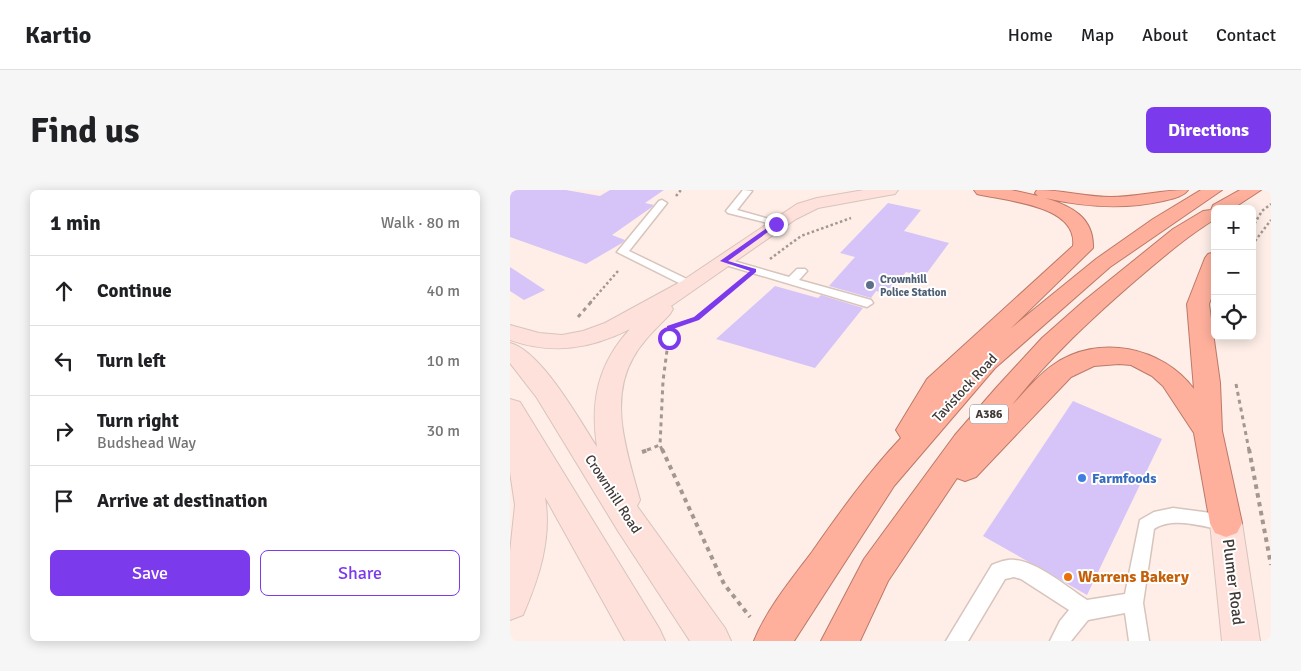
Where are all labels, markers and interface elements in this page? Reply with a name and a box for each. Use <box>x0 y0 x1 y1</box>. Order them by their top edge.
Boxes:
text: Kartio <box>25 20 91 50</box>
text: Home <box>1008 24 1053 46</box>
text: Map <box>1081 24 1114 46</box>
text: About <box>1142 24 1188 46</box>
text: Contact <box>1216 24 1276 46</box>
button: Directions <box>1146 107 1271 153</box>
text: Find us <box>30 109 140 152</box>
map controls <box>1211 205 1256 340</box>
button: + <box>1211 205 1256 250</box>
text: 1 min <box>50 210 101 236</box>
text: Walk · 80 m <box>381 213 460 233</box>
route end <box>765 213 788 236</box>
button: − <box>1211 250 1256 295</box>
place label: Crownhill Police Station <box>880 273 947 299</box>
icon: ahead <box>50 277 78 305</box>
text: Continue <box>97 279 172 303</box>
marker: Crownhill Police Station <box>864 279 876 291</box>
text: 40 m <box>426 281 460 301</box>
button: locate <box>1211 295 1256 340</box>
route start <box>658 327 681 350</box>
icon: left <box>50 347 78 375</box>
text: Turn left <box>97 349 166 373</box>
street label: Tavistock Road <box>929 350 1001 426</box>
text: 10 m <box>426 351 460 371</box>
road number: A386 <box>970 404 1008 423</box>
text: Turn right <box>97 409 179 433</box>
icon: right <box>50 417 78 445</box>
text: 30 m <box>426 421 460 441</box>
text: Budshead Way <box>97 433 196 453</box>
street label: Crownhill Road <box>581 451 645 537</box>
place label: Farmfoods <box>1092 470 1156 487</box>
marker: Farmfoods <box>1076 472 1088 484</box>
icon: arrive <box>50 487 78 515</box>
text: Arrive at destination <box>97 489 268 513</box>
street label: Plumer Road <box>1218 538 1248 626</box>
button: Save <box>50 550 250 596</box>
button: Share <box>260 550 460 596</box>
place label: Warrens Bakery <box>1078 567 1189 587</box>
marker: Warrens Bakery <box>1062 571 1074 583</box>

